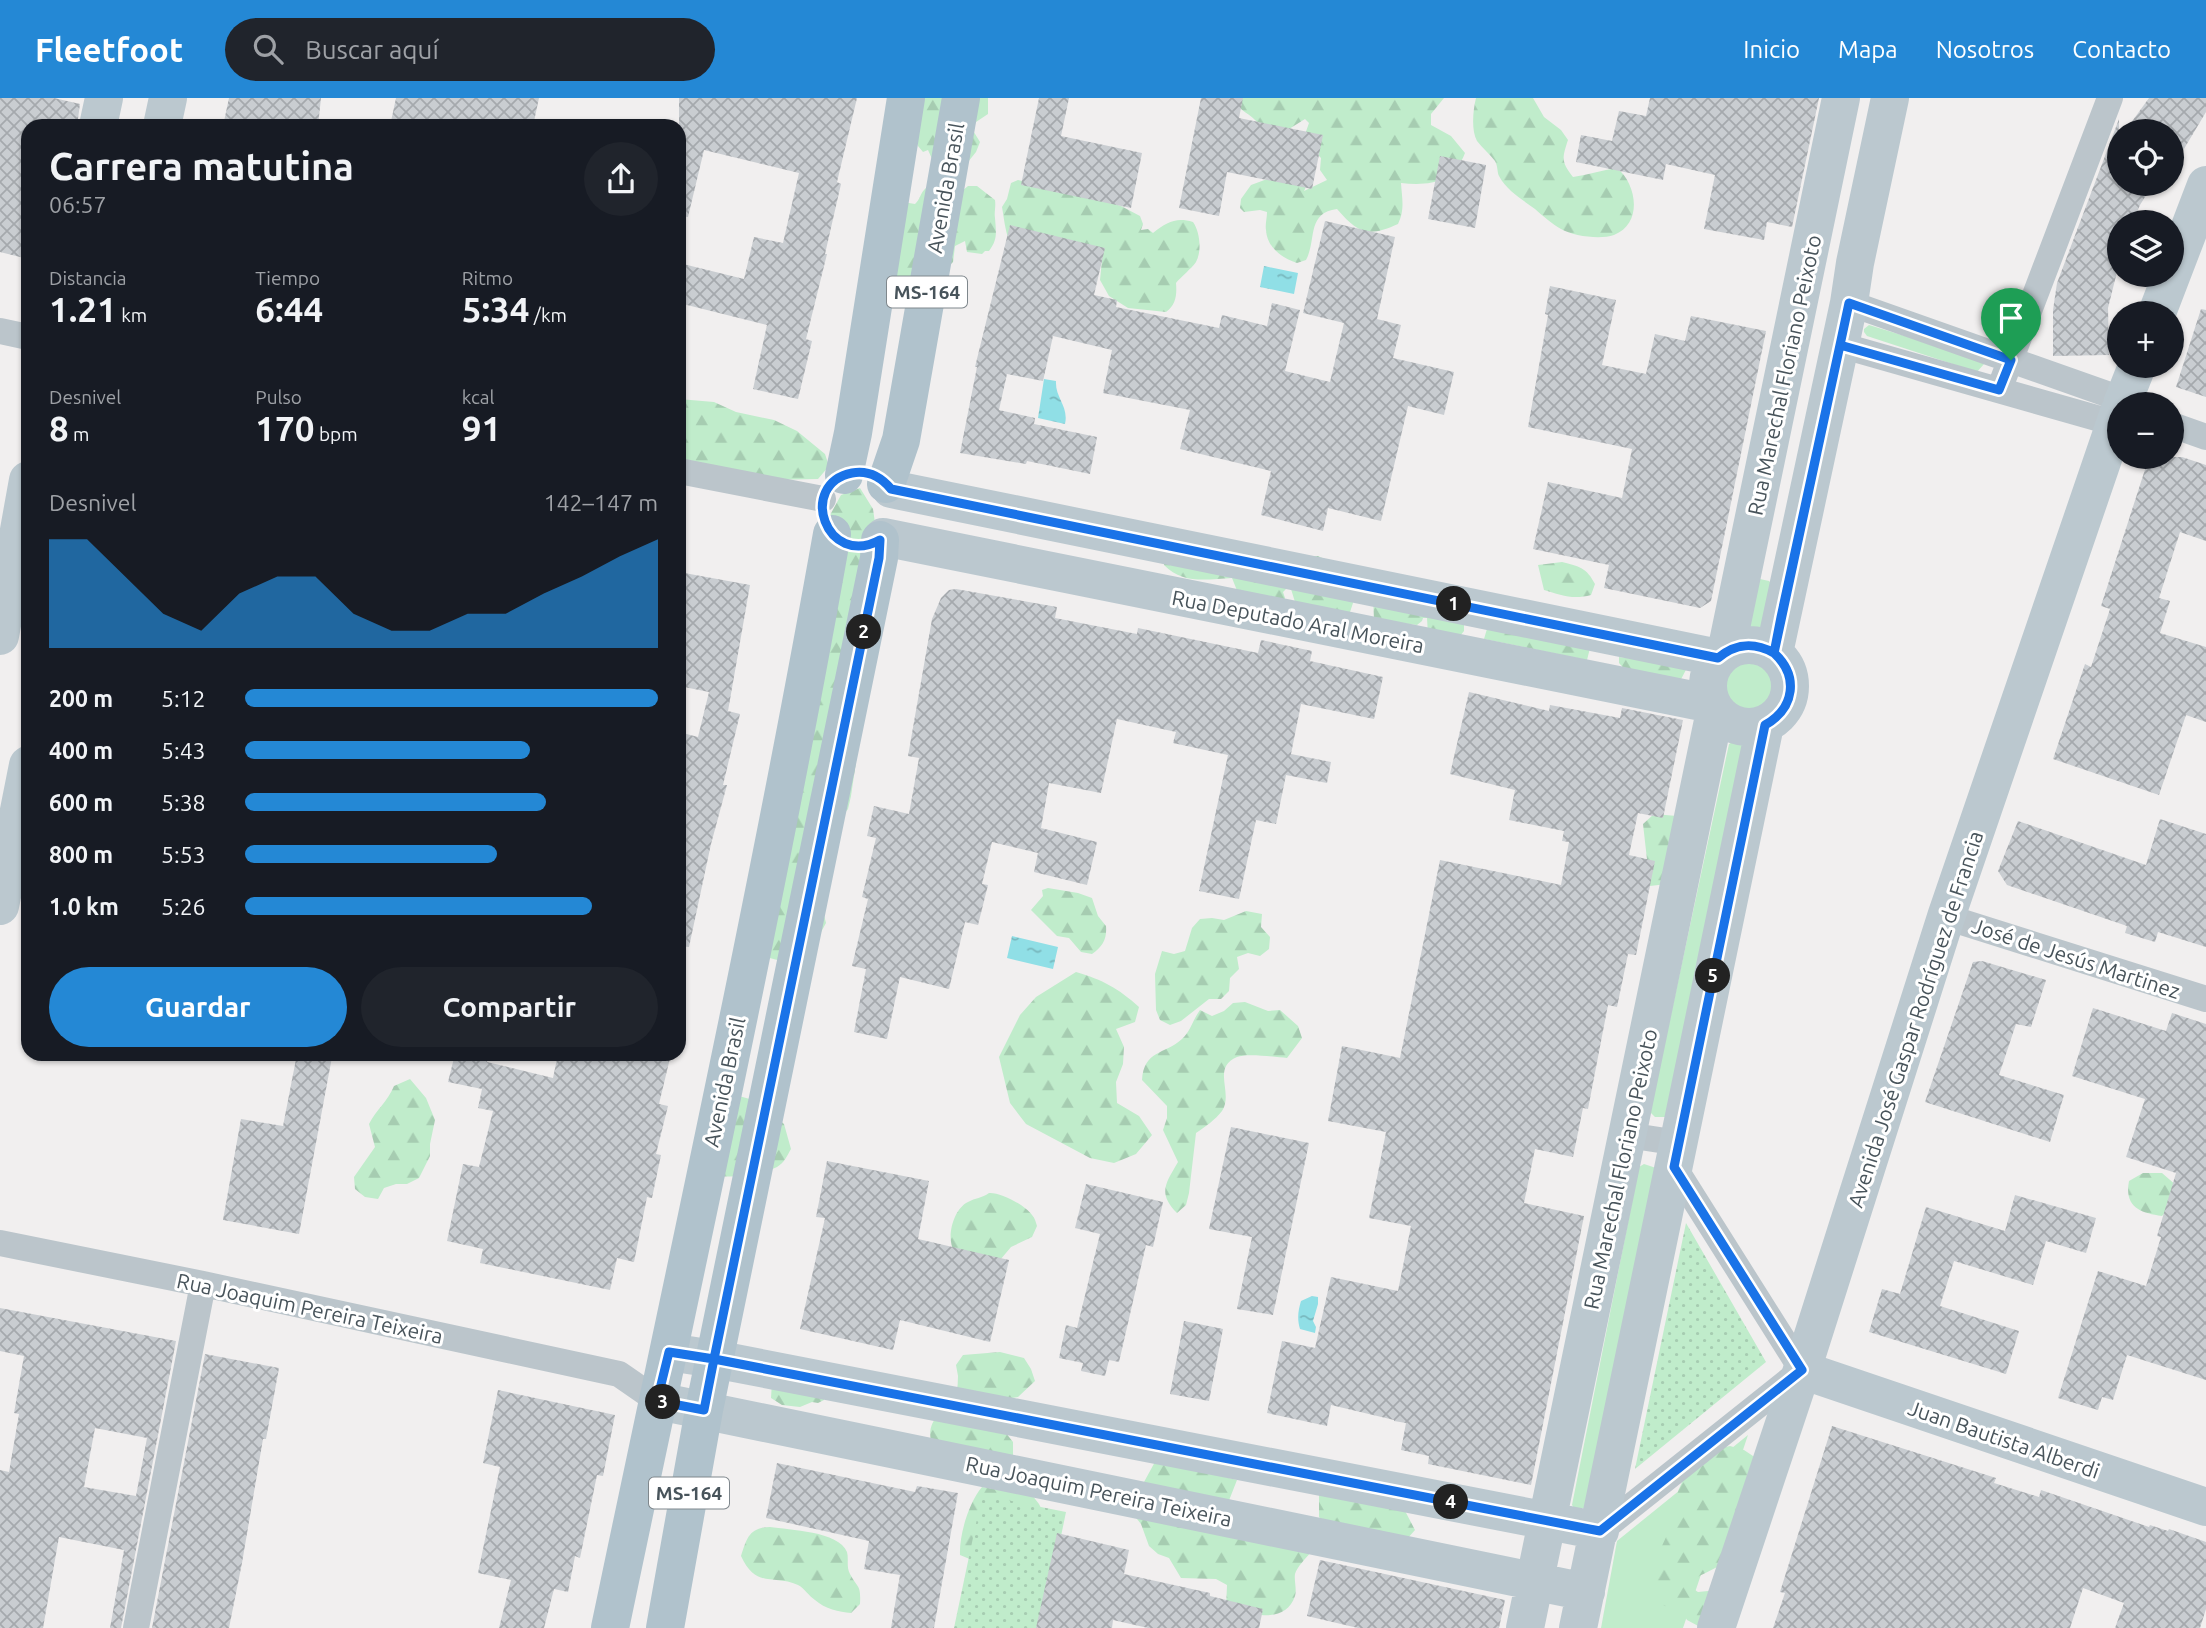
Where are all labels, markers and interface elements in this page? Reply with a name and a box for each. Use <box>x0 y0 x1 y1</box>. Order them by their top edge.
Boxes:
search box <box>225 18 715 81</box>
icon: search <box>249 30 287 68</box>
text: Fleetfoot <box>35 31 183 68</box>
text: Buscar aquí <box>305 35 439 64</box>
text: Inicio <box>1743 36 1800 63</box>
text: Mapa <box>1838 36 1898 63</box>
text: Nosotros <box>1936 36 2034 63</box>
text: Contacto <box>2072 36 2171 63</box>
map controls <box>2107 119 2184 469</box>
button: locate <box>2107 119 2184 196</box>
street label: Avenida Brasil <box>922 121 968 255</box>
button: share <box>584 142 658 216</box>
text: Carrera matutina <box>49 145 354 187</box>
text: 06:57 <box>49 192 107 217</box>
button: layers <box>2107 210 2184 287</box>
street label: Rua Marechal Floriano Peixoto <box>1743 233 1825 517</box>
text: Distancia <box>49 267 127 289</box>
text: Tiempo <box>255 267 320 289</box>
text: Ritmo <box>462 267 513 289</box>
road number: MS-164 <box>887 276 967 308</box>
pin <box>1981 288 2041 360</box>
text: 1.21 <box>49 289 117 329</box>
text: 6:44 <box>255 289 323 329</box>
text: 5:34 <box>462 289 530 329</box>
icon: arrive <box>1992 299 2030 337</box>
button: + <box>2107 301 2184 378</box>
text: km <box>117 304 147 326</box>
text: /km <box>530 304 567 326</box>
text: Desnivel <box>49 386 121 408</box>
text: Pulso <box>255 386 302 408</box>
text: kcal <box>462 386 494 408</box>
button: − <box>2107 392 2184 469</box>
text: 8 <box>49 408 69 448</box>
text: 170 <box>255 408 315 448</box>
text: 91 <box>462 408 501 448</box>
text: m <box>69 423 90 445</box>
text: bpm <box>315 423 358 445</box>
text: Desnivel <box>49 490 137 515</box>
text: 142–147 m <box>544 490 658 515</box>
street label: Rua Deputado Aral Moreira <box>1170 585 1426 657</box>
pin: 1 <box>1436 587 1472 622</box>
text: 1 <box>1448 592 1459 614</box>
pin: 2 <box>846 614 882 650</box>
text: 2 <box>858 620 869 642</box>
text: 200 m <box>49 686 113 711</box>
text: 5:12 <box>161 686 206 711</box>
text: 400 m <box>49 738 113 763</box>
text: 5:43 <box>161 738 206 763</box>
text: 600 m <box>49 790 113 815</box>
text: 5:38 <box>161 790 206 815</box>
street label: Avenida José Gaspar Rodríguez de Francia <box>1843 828 1987 1210</box>
text: 800 m <box>49 842 113 867</box>
text: 5:53 <box>161 842 206 867</box>
text: 1.0 km <box>49 894 119 919</box>
text: 5:26 <box>161 894 206 919</box>
street label: José de Jesús Martinez <box>1969 913 2183 1003</box>
pin: 5 <box>1696 958 1730 994</box>
text: 5 <box>1707 964 1718 986</box>
button: Guardar <box>49 967 347 1047</box>
button: Compartir <box>361 967 658 1047</box>
street label: Avenida Brasil <box>699 1015 749 1149</box>
street label: Rua Marechal Floriano Peixoto <box>1579 1027 1661 1311</box>
street label: Rua Joaquim Pereira Teixeira <box>175 1268 445 1348</box>
pin: 3 <box>646 1384 680 1420</box>
text: 3 <box>657 1390 668 1412</box>
street label: Juan Bautista Alberdi <box>1905 1395 2103 1483</box>
street label: Rua Joaquim Pereira Teixeira <box>964 1451 1234 1531</box>
road number: MS-164 <box>649 1478 729 1508</box>
pin: 4 <box>1434 1484 1468 1520</box>
text: 4 <box>1445 1490 1456 1512</box>

